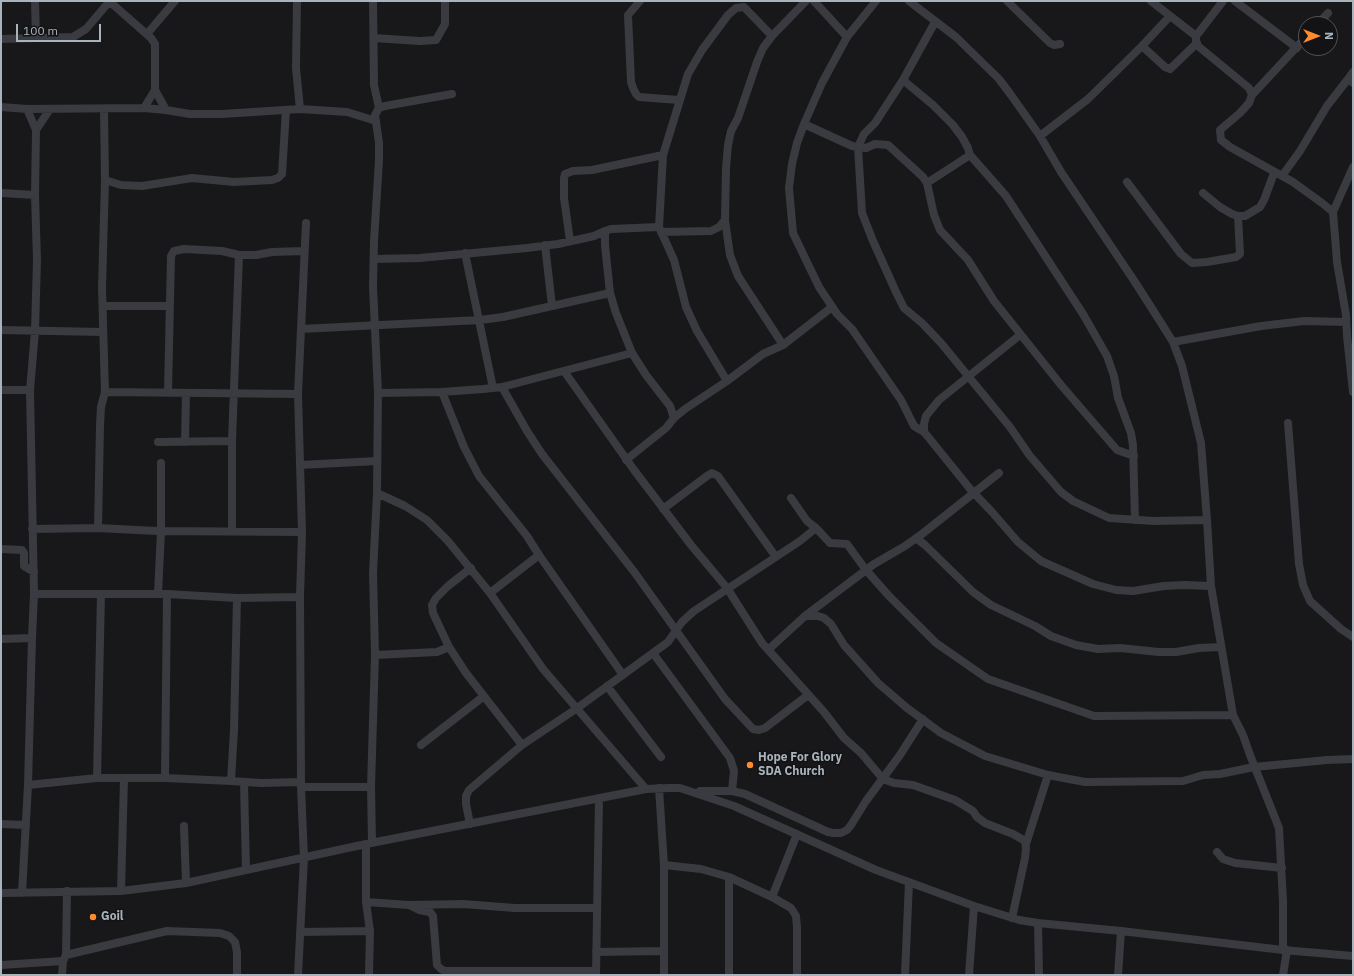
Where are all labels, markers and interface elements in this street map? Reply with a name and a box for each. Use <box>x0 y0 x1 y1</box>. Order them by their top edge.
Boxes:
scale bar <box>18 16 103 42</box>
north arrow <box>1298 16 1338 56</box>
text: 100 m <box>23 23 58 38</box>
text: N <box>1322 32 1336 40</box>
place label: Hope For Glory SDA Church <box>758 751 842 779</box>
marker: Hope For Glory SDA Church <box>745 760 755 770</box>
place label: Goil <box>101 910 123 924</box>
marker: Goil <box>88 912 98 922</box>

